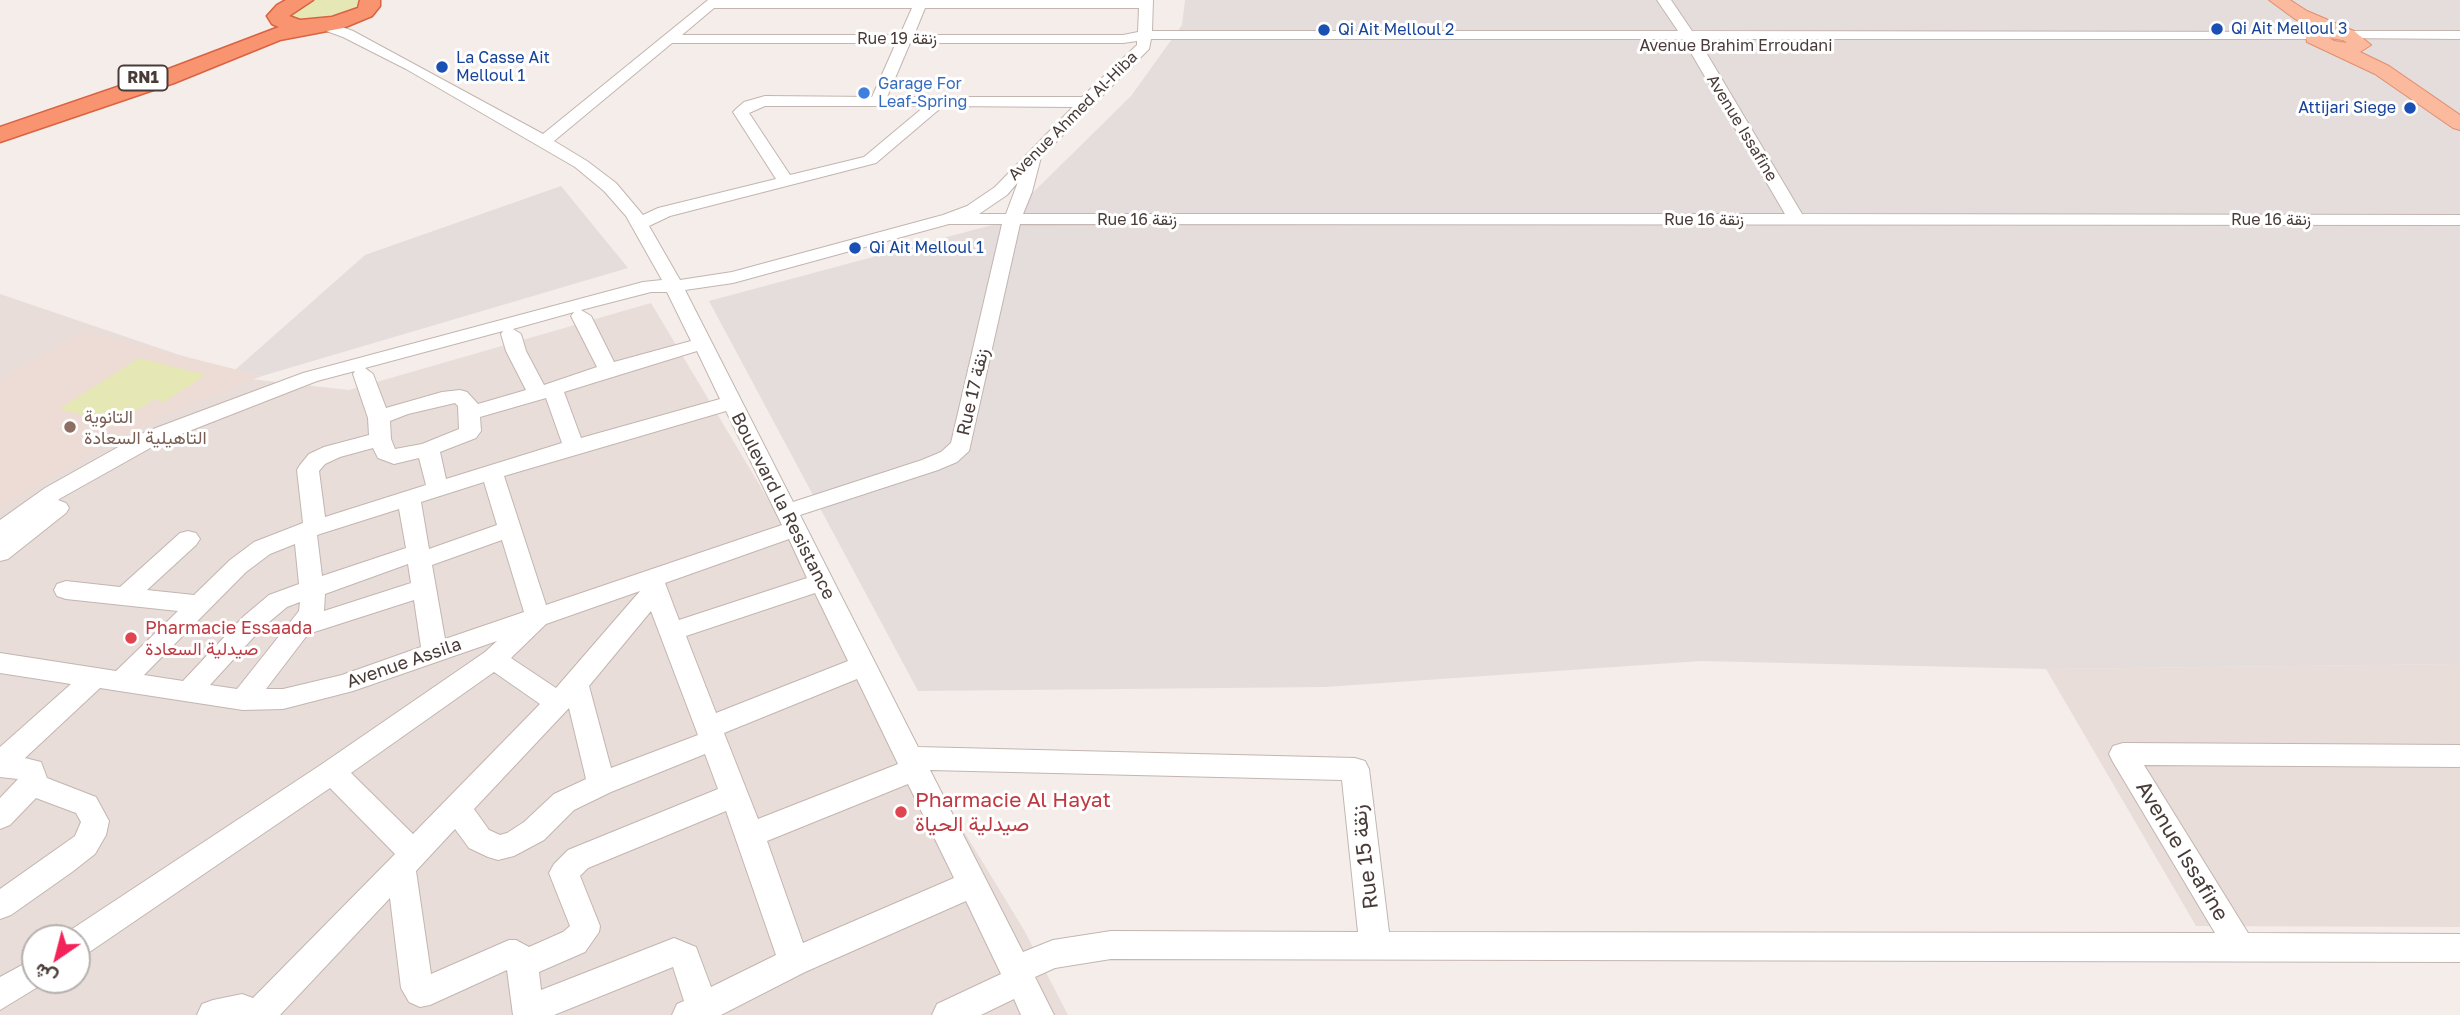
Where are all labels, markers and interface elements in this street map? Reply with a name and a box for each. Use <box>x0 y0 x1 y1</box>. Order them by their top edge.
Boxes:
place label: Qi Ait Melloul 3 <box>2231 19 2347 39</box>
place label: Qi Ait Melloul 2 <box>1338 20 1454 40</box>
marker: Qi Ait Melloul 3 <box>2209 21 2225 37</box>
marker: Qi Ait Melloul 2 <box>1316 22 1332 38</box>
street label: Rue 19 زنقة <box>857 29 937 49</box>
street label: Avenue Brahim Erroudani <box>1640 36 1832 56</box>
street label: Avenue Ahmed Al-Hiba <box>1004 47 1142 185</box>
place label: La Casse Ait Melloul 1 <box>456 48 550 86</box>
marker: La Casse Ait Melloul 1 <box>434 59 450 75</box>
road number: RN1 <box>118 66 168 90</box>
street label: Avenue Issafine <box>1703 71 1781 185</box>
place label: Garage For Leaf-Spring <box>878 74 967 112</box>
marker: Garage For Leaf-Spring <box>856 85 872 101</box>
place label: Attijari Siege <box>2298 98 2396 118</box>
marker: Attijari Siege <box>2402 100 2418 116</box>
street label: Rue 16 زنقة <box>1097 210 1177 230</box>
street label: Rue 16 زنقة <box>1664 210 1744 230</box>
street label: Rue 16 زنقة <box>2231 210 2311 230</box>
place label: Qi Ait Melloul 1 <box>869 238 984 258</box>
marker: Qi Ait Melloul 1 <box>847 240 863 256</box>
street label: Rue 17 زنقة <box>952 346 994 438</box>
place label: التانوية التاهيلية السعادة <box>84 406 207 448</box>
street label: Boulevard la Resistance <box>726 409 840 603</box>
marker: التانوية التاهيلية السعادة <box>62 419 78 435</box>
place label: Pharmacie Essaada صيدلية السعادة <box>145 617 312 660</box>
marker: Pharmacie Essaada صيدلية السعادة <box>123 630 139 646</box>
street label: Avenue Assila <box>344 633 464 693</box>
street label: Avenue Issafine <box>2130 777 2234 925</box>
place label: Pharmacie Al Hayat صيدلية الحياة <box>915 787 1111 837</box>
marker: Pharmacie Al Hayat صيدلية الحياة <box>893 804 909 820</box>
street label: Rue 15 زنقة <box>1346 804 1384 910</box>
north arrow <box>21 924 91 994</box>
text: ش <box>29 959 61 991</box>

